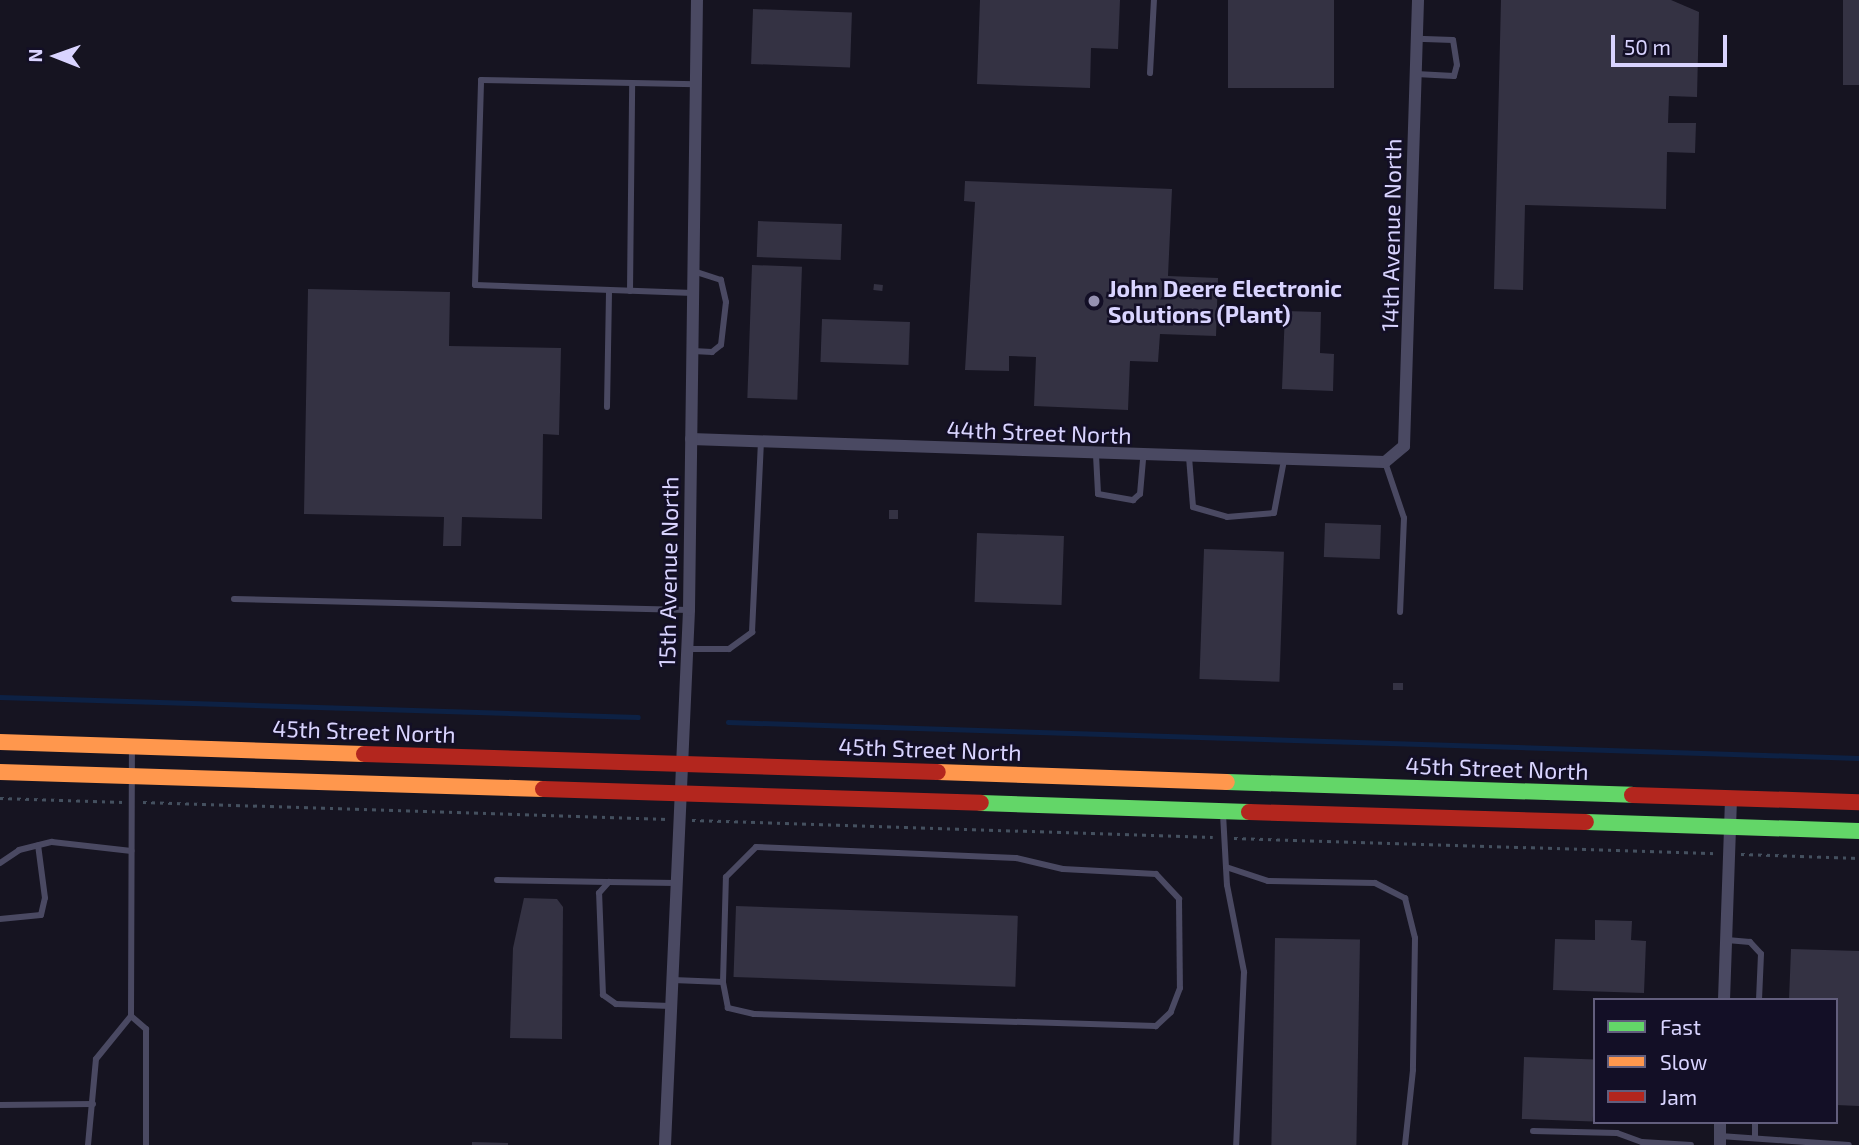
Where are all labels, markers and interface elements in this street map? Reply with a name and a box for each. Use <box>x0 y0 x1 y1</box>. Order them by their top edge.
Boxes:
north arrow <box>21 21 91 91</box>
scale bar <box>1614 21 1730 65</box>
text: 50 m <box>1624 34 1671 59</box>
text: N <box>23 49 46 63</box>
street label: 14th Avenue North <box>1376 138 1406 332</box>
place label: John Deere Electronic Solutions (Plant) <box>1108 274 1342 328</box>
marker: John Deere Electronic Solutions (Plant) <box>1086 293 1102 309</box>
street label: 44th Street North <box>946 415 1132 449</box>
street label: 15th Avenue North <box>653 476 683 668</box>
street label: 45th Street North <box>272 714 456 748</box>
street label: 45th Street North <box>838 732 1022 766</box>
street label: 45th Street North <box>1405 751 1589 785</box>
legend <box>1593 998 1838 1124</box>
text: Fast <box>1660 1014 1701 1039</box>
text: Slow <box>1660 1049 1707 1074</box>
text: Jam <box>1660 1084 1697 1109</box>

